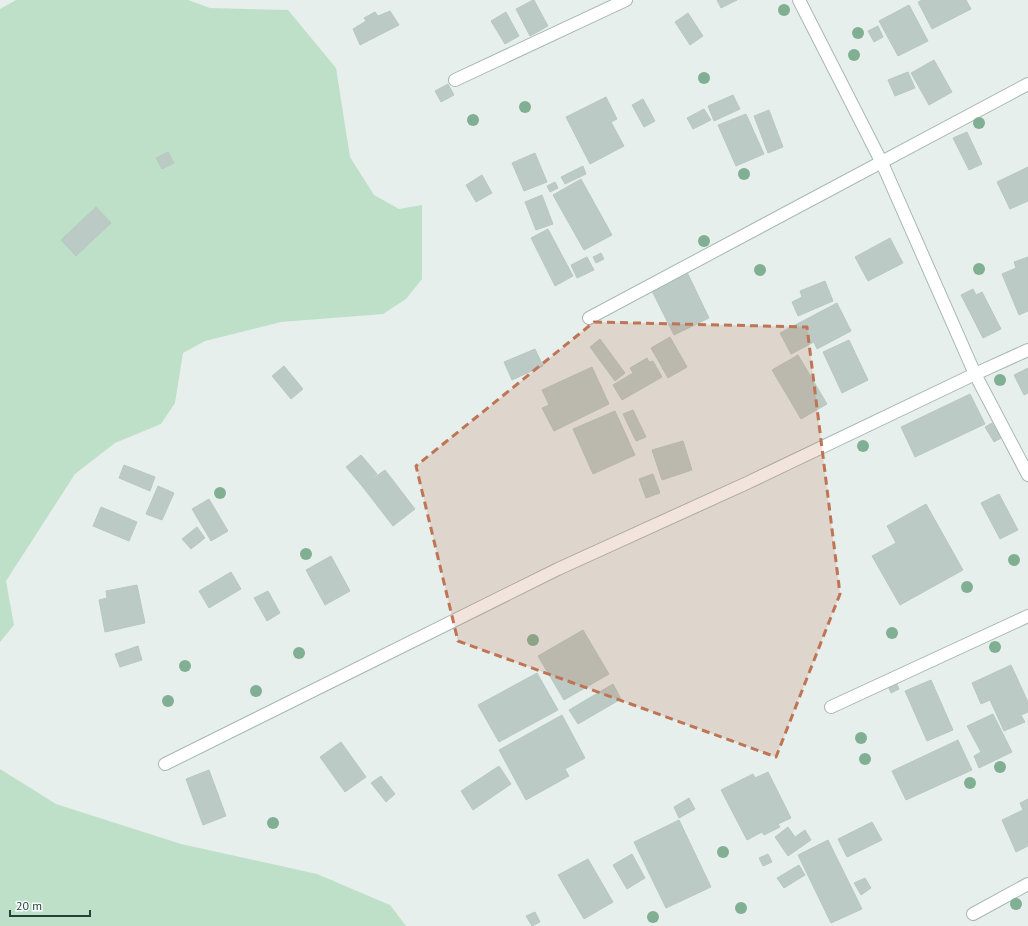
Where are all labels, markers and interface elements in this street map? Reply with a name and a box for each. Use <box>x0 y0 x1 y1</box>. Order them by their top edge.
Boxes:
scale bar <box>10 892 90 918</box>
text: 20 m <box>16 898 42 913</box>

